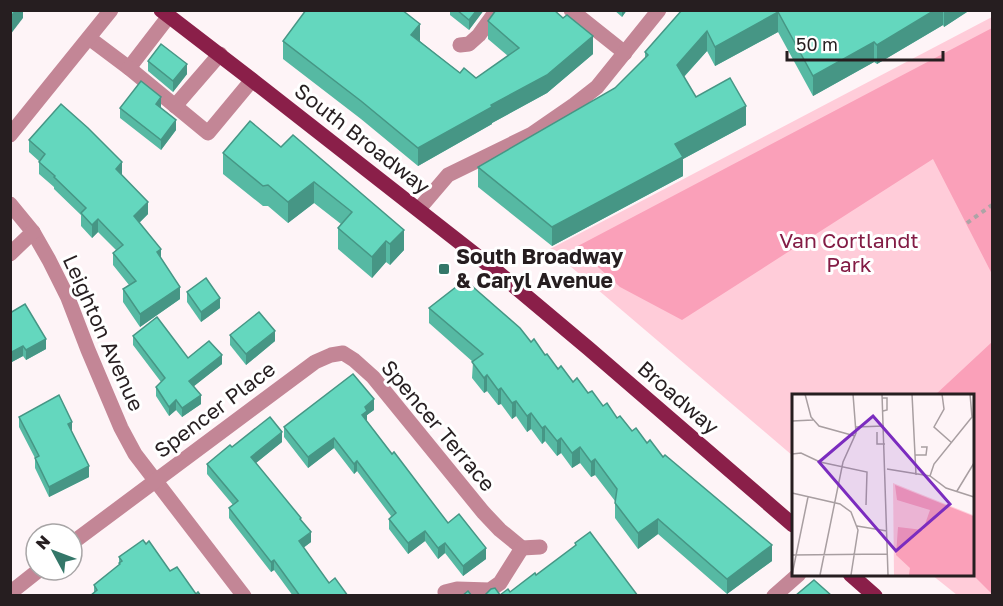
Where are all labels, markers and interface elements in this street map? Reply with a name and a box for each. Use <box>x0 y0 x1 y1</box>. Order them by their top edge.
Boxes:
scale bar <box>787 24 943 62</box>
text: 50 m <box>796 33 838 55</box>
street label: South Broadway <box>290 77 436 199</box>
park label: Van Cortlandt Park <box>779 227 919 277</box>
place label: South Broadway & Caryl Avenue <box>456 243 624 293</box>
street label: Leighton Avenue <box>58 250 150 415</box>
marker: South Broadway & Caryl Avenue <box>437 262 451 276</box>
street label: Spencer Terrace <box>376 354 501 496</box>
street label: Spencer Place <box>149 355 280 463</box>
street label: Broadway <box>633 355 725 440</box>
inset map <box>792 394 973 576</box>
north arrow <box>24 522 84 582</box>
text: N <box>31 531 54 553</box>

